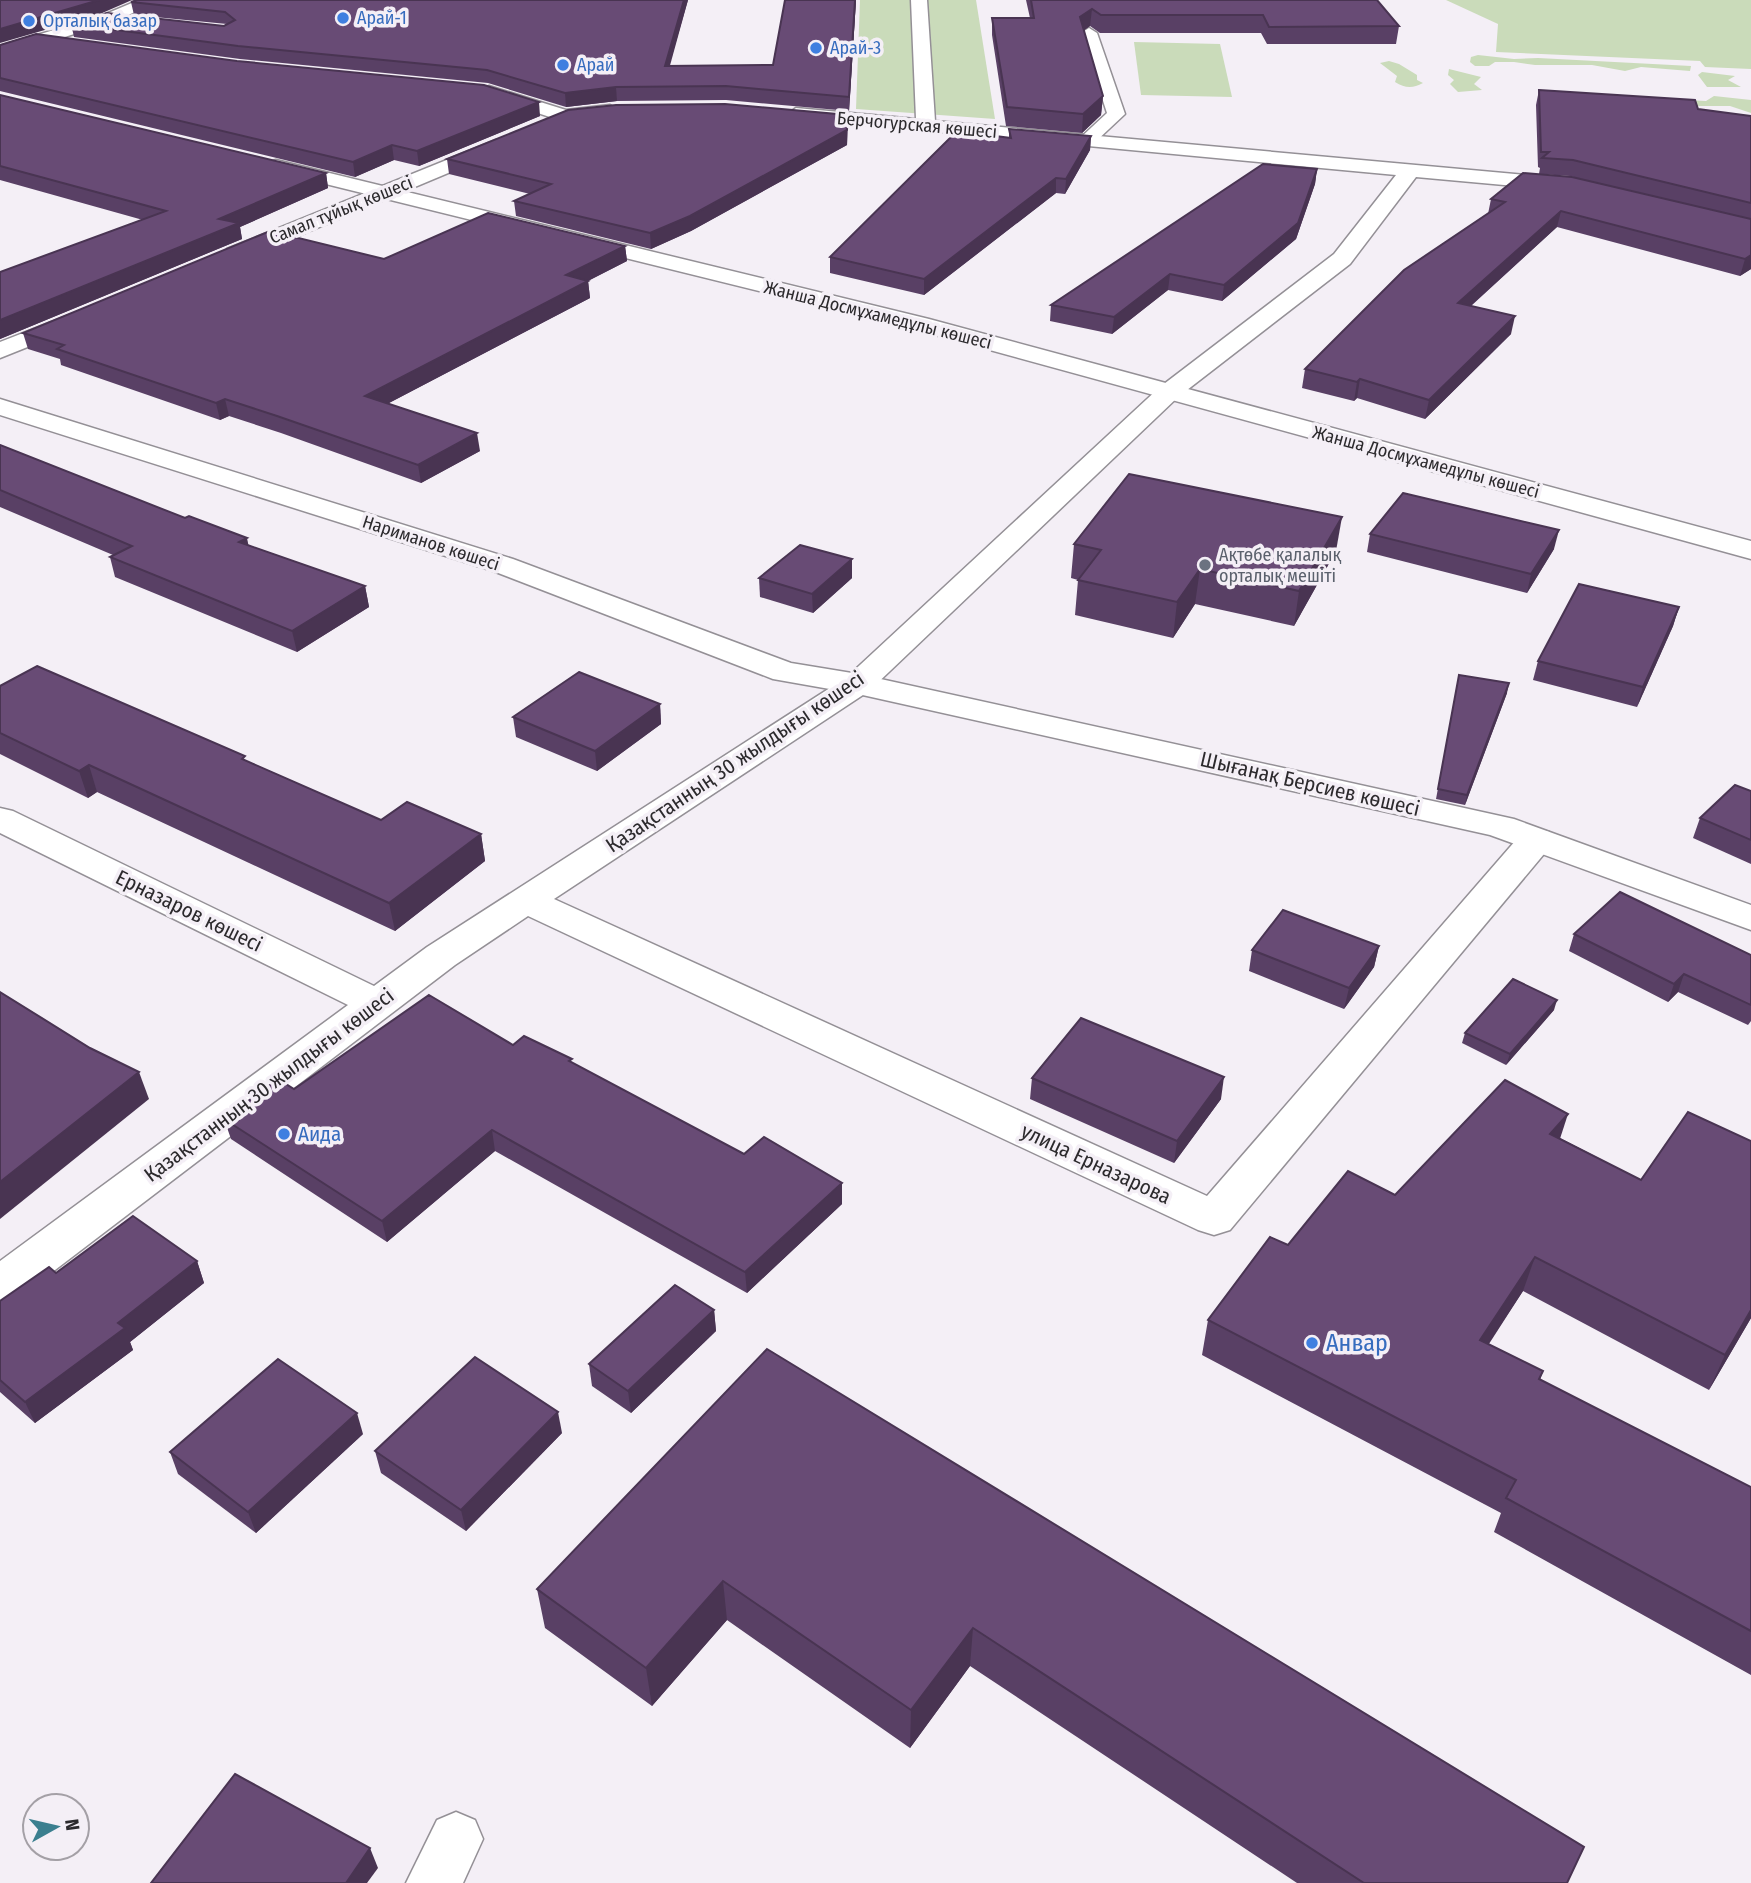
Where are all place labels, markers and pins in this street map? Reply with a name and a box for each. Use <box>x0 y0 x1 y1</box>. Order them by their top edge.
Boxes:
place label: Арай-1 <box>357 7 407 29</box>
place label: Орталық базар <box>43 10 157 32</box>
marker: Арай-1 <box>335 10 351 26</box>
marker: Орталық базар <box>21 13 37 29</box>
place label: Арай-3 <box>830 37 881 59</box>
marker: Арай-3 <box>808 40 824 56</box>
place label: Арай <box>577 54 614 76</box>
marker: Арай <box>555 57 571 73</box>
place label: Ақтөбе қалалық орталық мешіті <box>1219 544 1341 587</box>
marker: Ақтөбе қалалық орталық мешіті <box>1197 557 1213 573</box>
place label: Аида <box>298 1121 341 1147</box>
marker: Аида <box>276 1126 292 1142</box>
place label: Анвар <box>1326 1329 1388 1357</box>
marker: Анвар <box>1304 1335 1320 1351</box>

